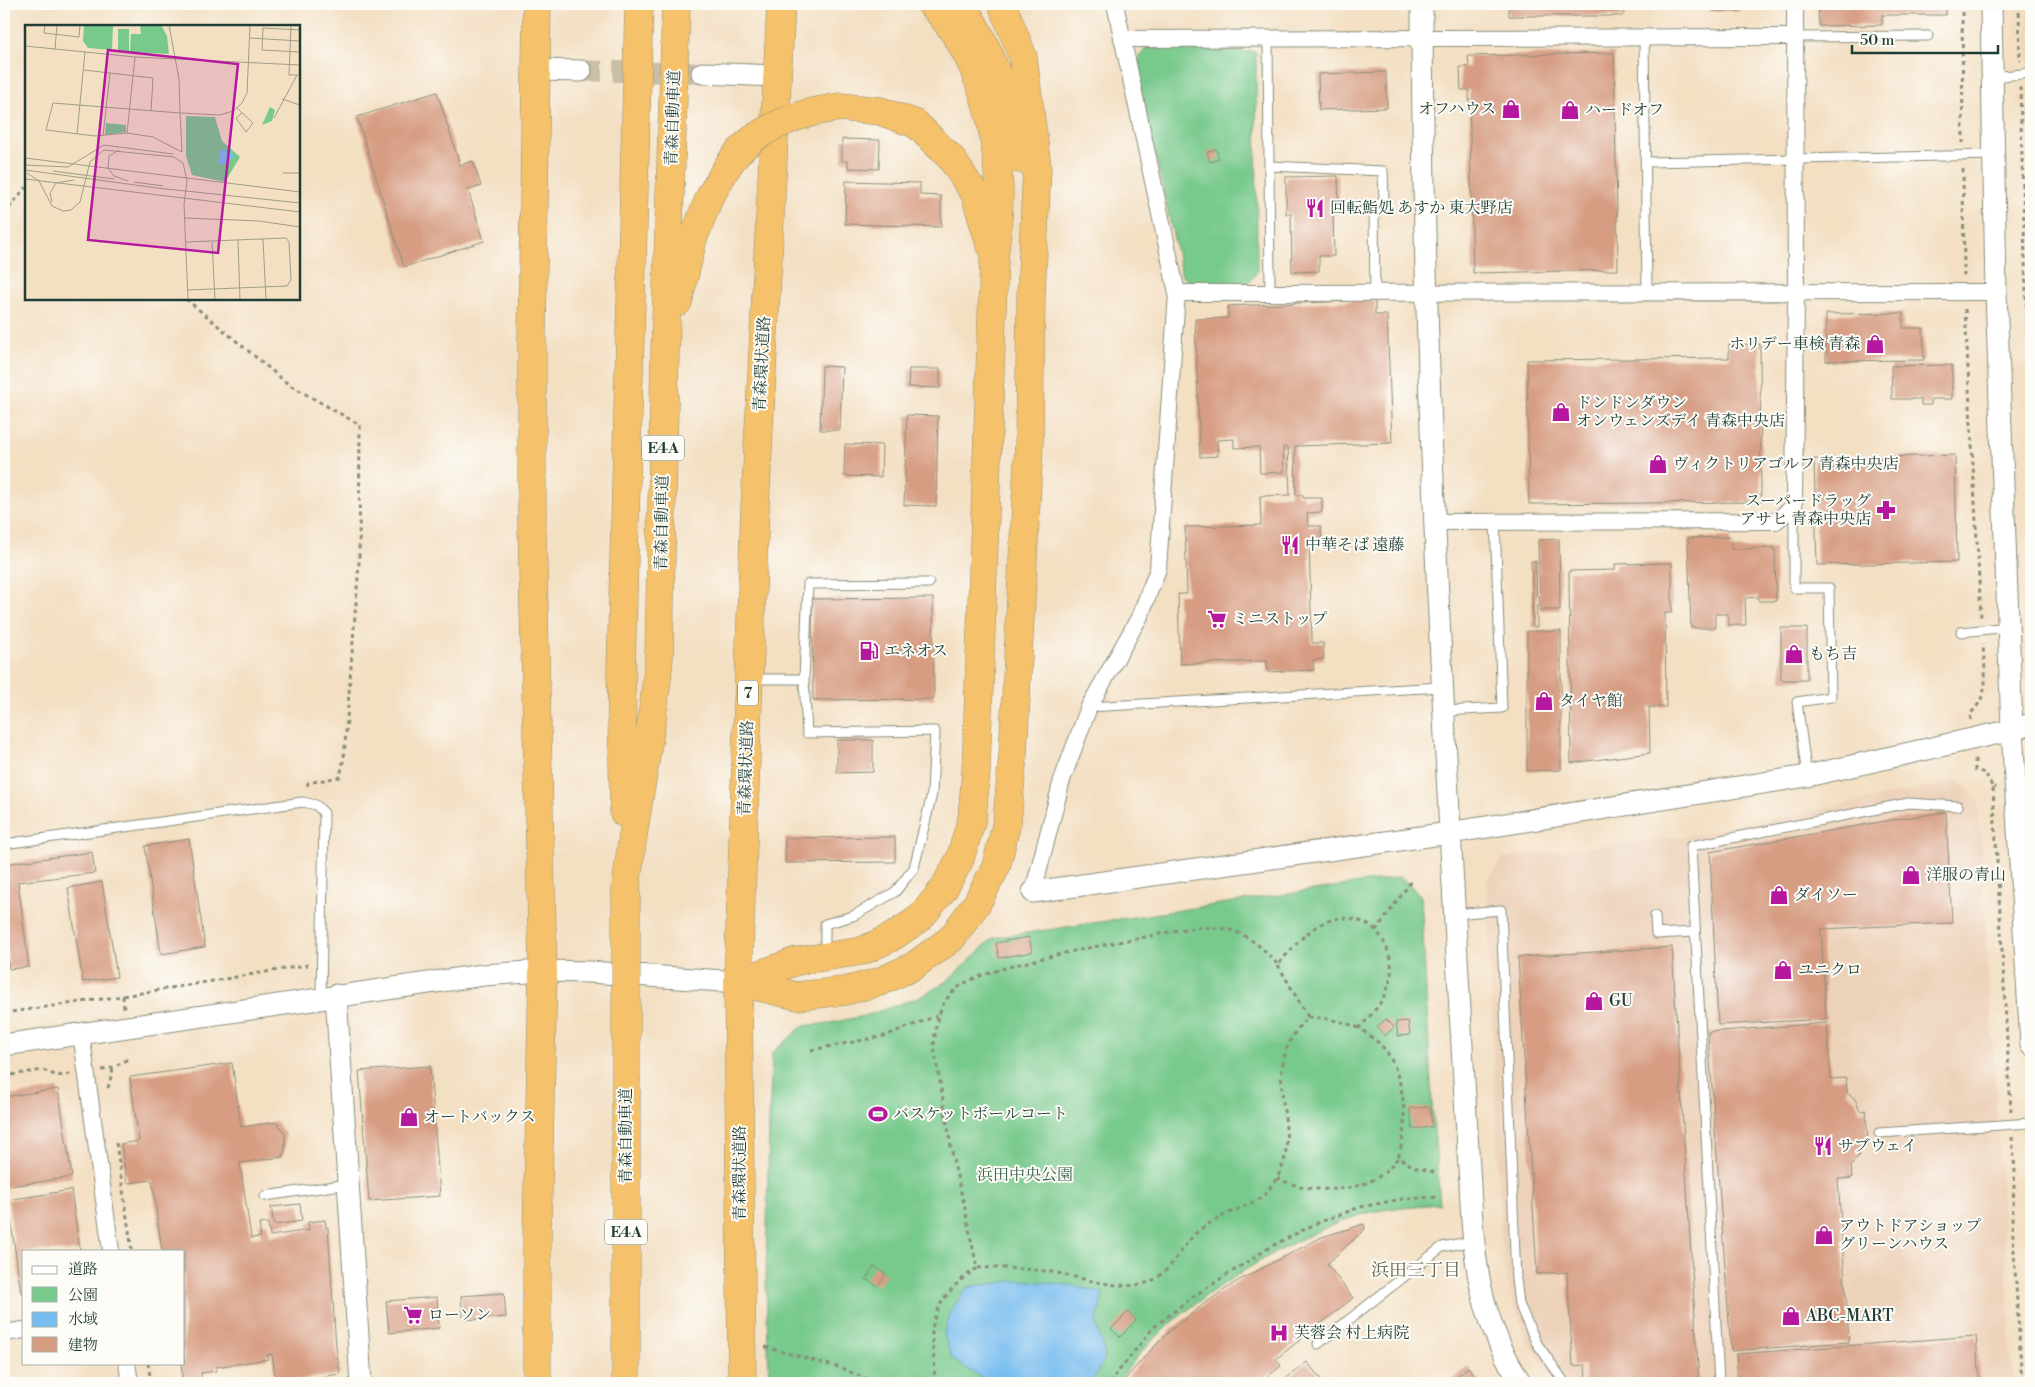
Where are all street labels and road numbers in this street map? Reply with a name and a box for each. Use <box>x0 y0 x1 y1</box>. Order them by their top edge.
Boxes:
street label: 青森自動車道 <box>661 70 685 166</box>
street label: 青森環状道路 <box>750 316 774 412</box>
road number: E4A <box>642 436 684 460</box>
street label: 青森自動車道 <box>651 475 673 571</box>
road number: 7 <box>738 680 758 706</box>
street label: 青森環状道路 <box>734 720 758 816</box>
street label: 青森自動車道 <box>616 1088 636 1184</box>
street label: 青森環状道路 <box>730 1125 750 1221</box>
road number: E4A <box>605 1220 647 1244</box>

